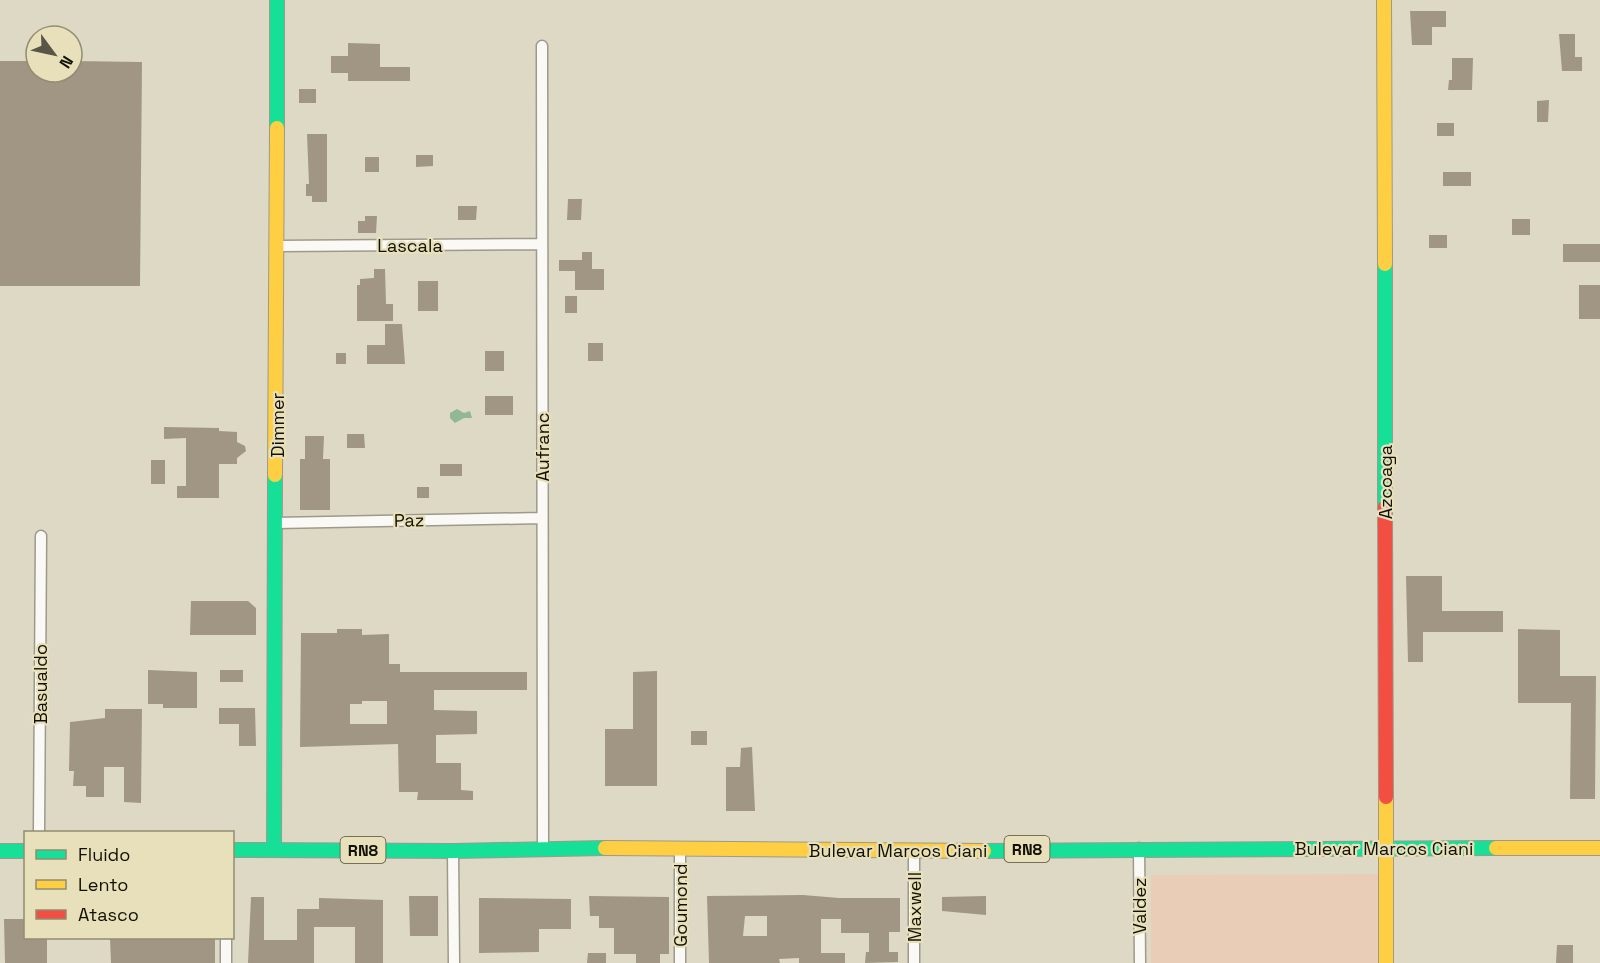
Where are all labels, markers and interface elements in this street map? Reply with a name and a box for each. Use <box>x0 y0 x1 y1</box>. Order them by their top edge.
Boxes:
north arrow <box>24 24 84 84</box>
text: N <box>54 52 78 72</box>
street label: Lascala <box>377 234 443 257</box>
street label: Dimmer <box>266 392 289 457</box>
street label: Aufranc <box>531 413 554 481</box>
street label: Azcoaga <box>1374 445 1397 519</box>
street label: Paz <box>394 508 424 532</box>
street label: Basualdo <box>29 644 52 724</box>
legend <box>24 831 234 939</box>
road number: RN8 <box>1004 836 1050 862</box>
road number: RN8 <box>340 837 386 863</box>
street label: Bulevar Marcos Ciani <box>1295 837 1473 860</box>
street label: Bulevar Marcos Ciani <box>809 839 987 862</box>
text: Fluido <box>78 843 130 866</box>
street label: Goumond <box>669 863 692 947</box>
street label: Maxwell <box>903 872 926 942</box>
text: Lento <box>78 873 128 896</box>
street label: Valdez <box>1128 878 1151 934</box>
text: Atasco <box>78 903 139 926</box>

